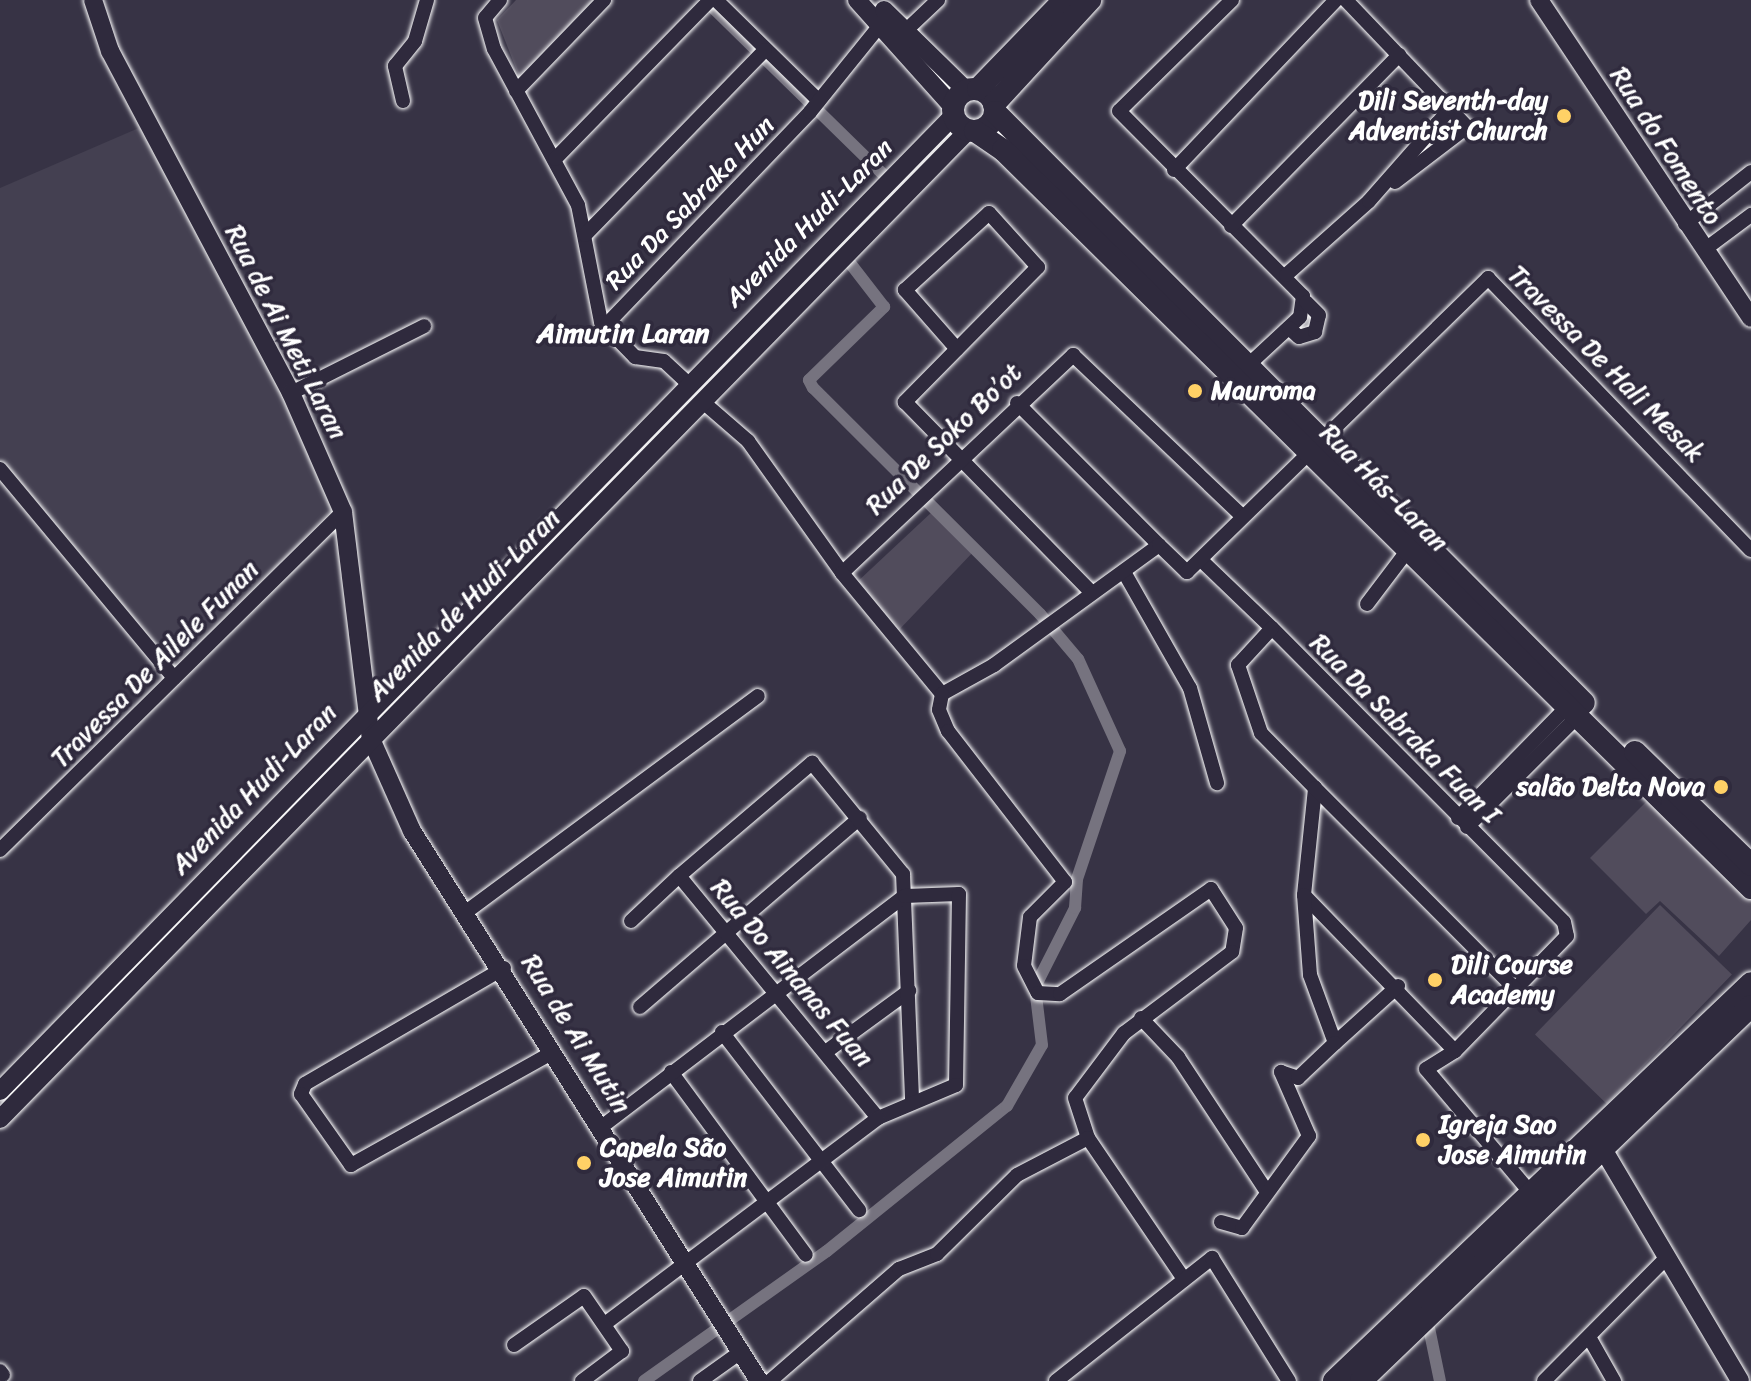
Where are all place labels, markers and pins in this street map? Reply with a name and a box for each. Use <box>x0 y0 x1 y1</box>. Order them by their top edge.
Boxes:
place label: Dili Seventh-day Adventist Church <box>1349 85 1548 146</box>
marker: Dili Seventh-day Adventist Church <box>1555 107 1573 125</box>
place label: Mauroma <box>1211 375 1316 407</box>
marker: Mauroma <box>1186 382 1204 400</box>
place label: salão Delta Nova <box>1516 771 1705 803</box>
marker: salão Delta Nova <box>1712 778 1730 796</box>
place label: Dili Course Academy <box>1451 949 1574 1010</box>
marker: Dili Course Academy <box>1426 971 1444 989</box>
place label: Igreja Sao Jose Aimutin <box>1439 1109 1587 1170</box>
marker: Igreja Sao Jose Aimutin <box>1414 1131 1432 1149</box>
place label: Capela São Jose Aimutin <box>600 1132 748 1194</box>
marker: Capela São Jose Aimutin <box>575 1154 593 1172</box>

